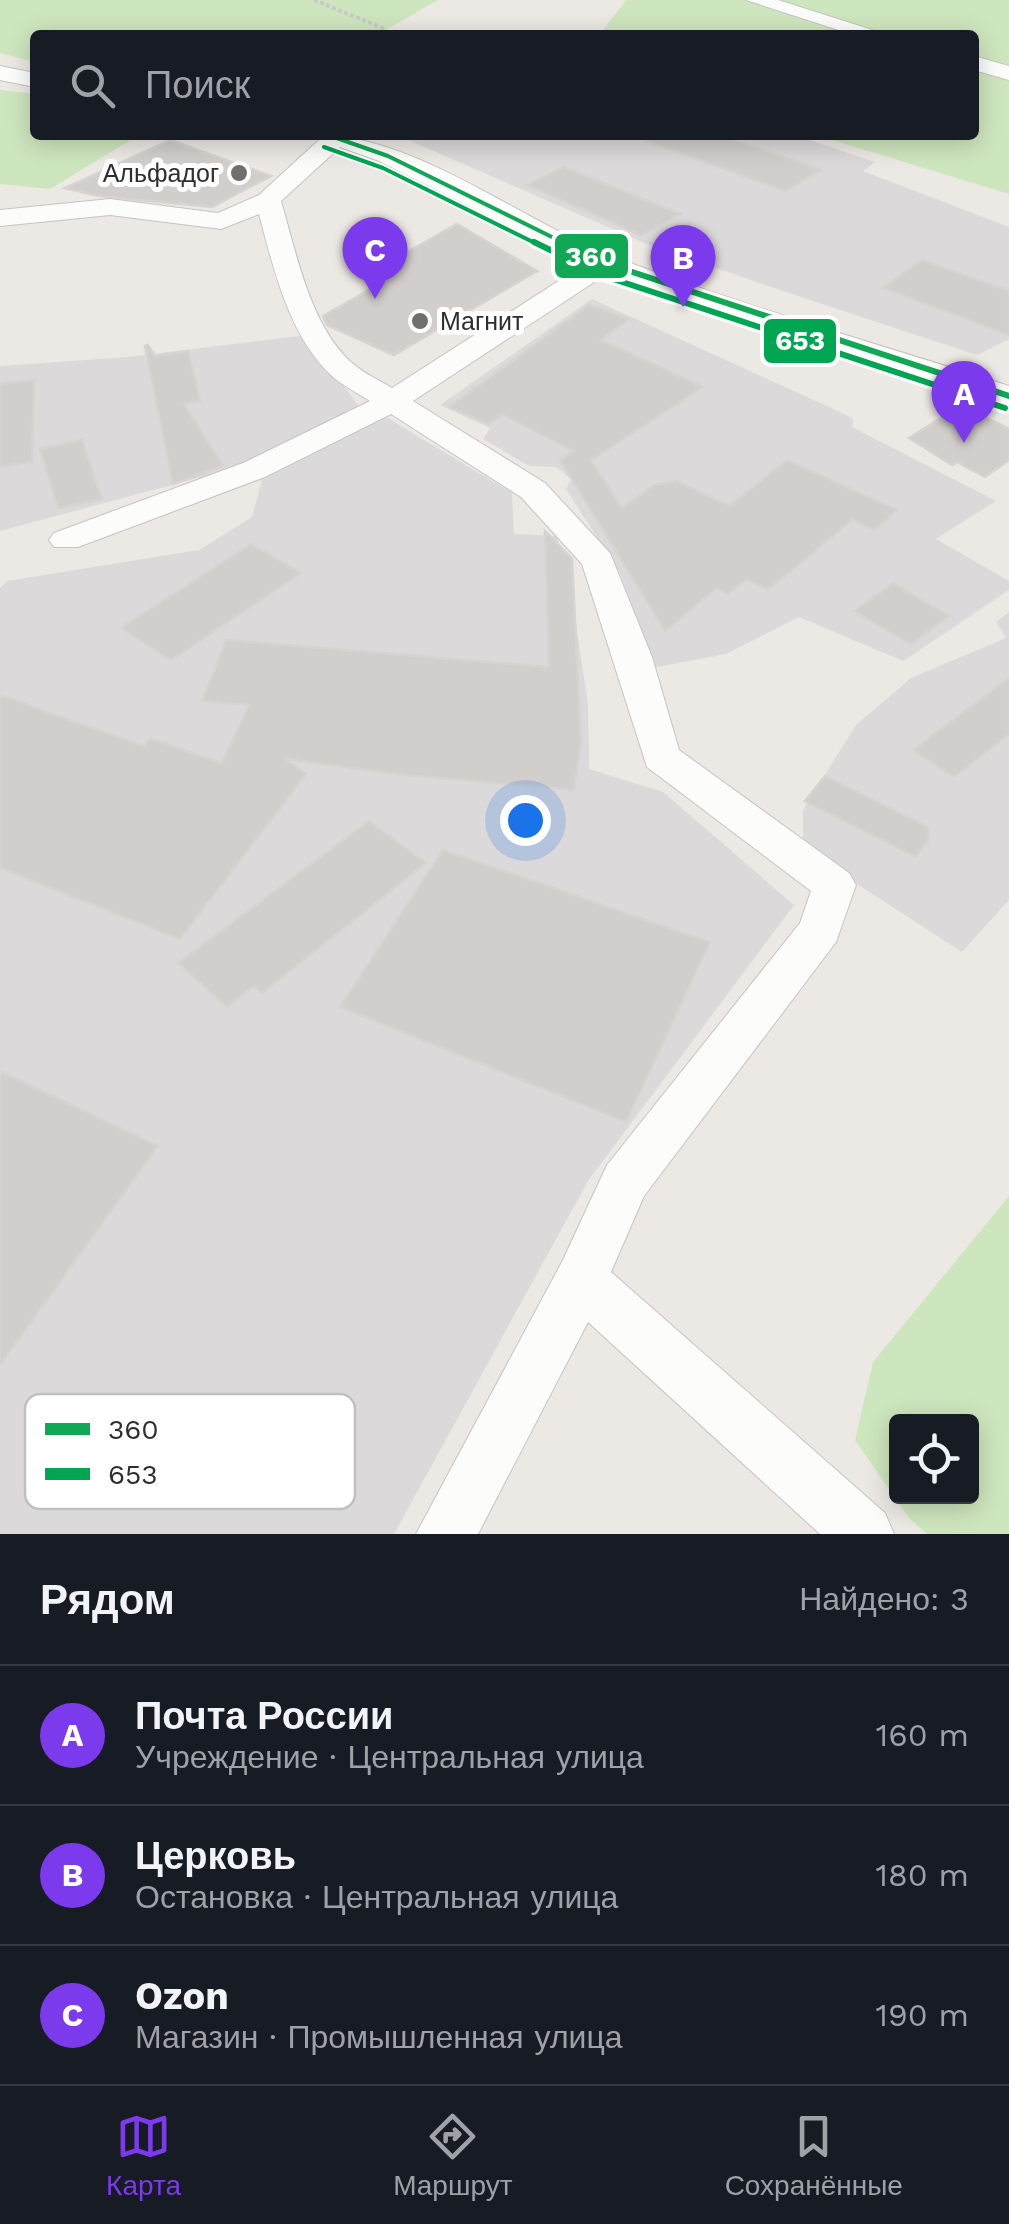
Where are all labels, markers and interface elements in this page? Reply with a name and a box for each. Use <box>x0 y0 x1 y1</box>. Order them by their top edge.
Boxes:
search box <box>30 30 979 140</box>
icon: search <box>65 58 120 113</box>
text: Поиск <box>145 63 250 107</box>
place label: Альфадог <box>103 159 219 188</box>
marker: Альфадог <box>228 162 250 184</box>
pin: C <box>342 216 408 299</box>
pin: B <box>650 224 716 307</box>
line badge: 360 <box>553 232 630 280</box>
text: 360 <box>565 240 617 273</box>
place label: Магнит <box>440 307 524 336</box>
marker: Магнит <box>409 310 431 332</box>
line badge: 653 <box>762 317 838 365</box>
text: 653 <box>775 324 825 357</box>
pin: A <box>932 360 996 443</box>
your location <box>500 795 551 846</box>
legend <box>25 1394 355 1509</box>
text: 360 <box>108 1413 159 1446</box>
map controls <box>889 1414 979 1504</box>
button: locate <box>889 1414 979 1504</box>
text: 653 <box>108 1458 158 1491</box>
text: Рядом <box>40 1575 175 1624</box>
text: Найдено: 3 <box>799 1580 969 1618</box>
text: Почта России <box>135 1694 393 1738</box>
text: A <box>62 1716 83 1754</box>
text: 160 m <box>876 1716 969 1754</box>
text: Учреждение · Центральная улица <box>135 1738 644 1776</box>
text: Церковь <box>135 1834 296 1878</box>
text: B <box>62 1856 83 1894</box>
text: 180 m <box>875 1856 969 1894</box>
text: Остановка · Центральная улица <box>135 1878 618 1916</box>
text: Ozon <box>135 1974 229 2018</box>
text: C <box>62 1996 83 2034</box>
text: 190 m <box>875 1996 969 2034</box>
text: Магазин · Промышленная улица <box>135 2018 623 2056</box>
tab: Карта <box>106 2109 181 2202</box>
tab: Маршрут <box>393 2109 512 2202</box>
tab: Сохранённые <box>725 2109 903 2202</box>

